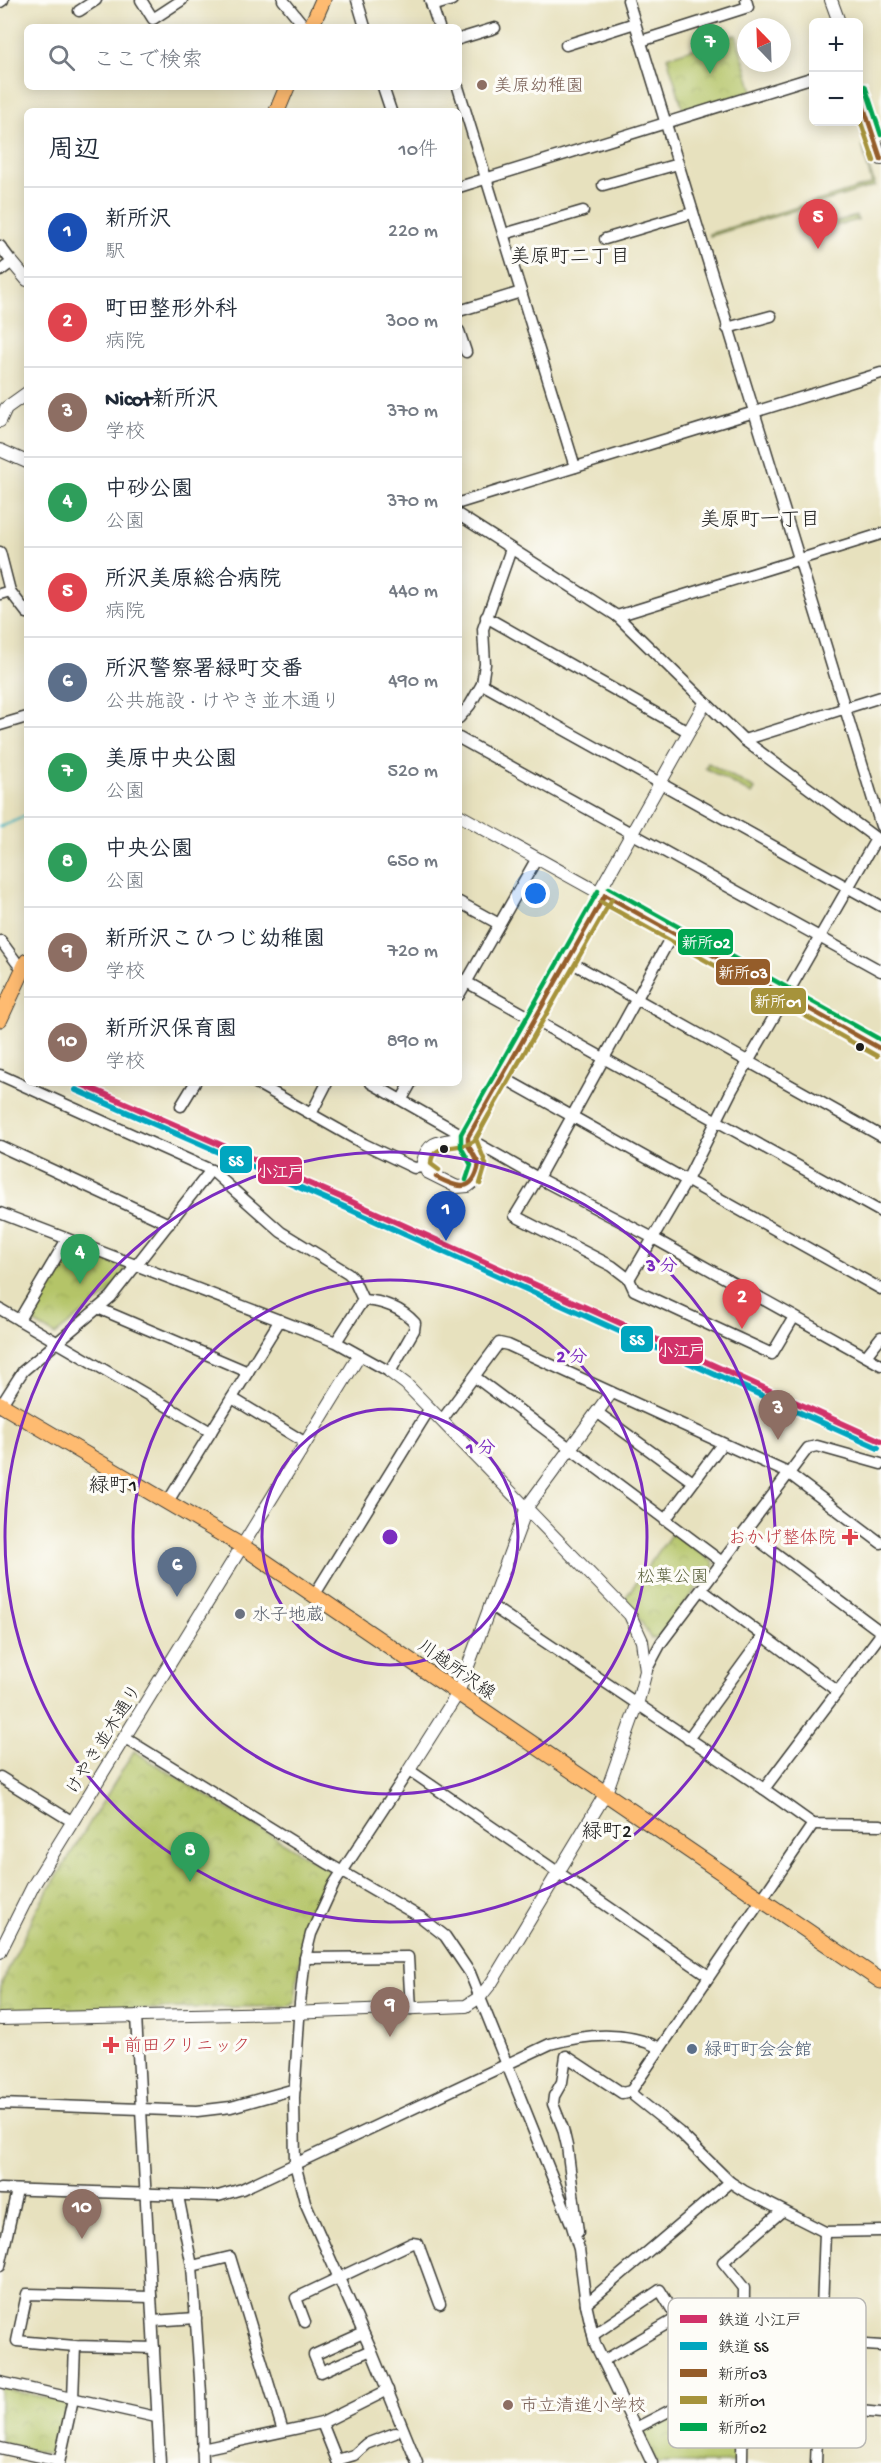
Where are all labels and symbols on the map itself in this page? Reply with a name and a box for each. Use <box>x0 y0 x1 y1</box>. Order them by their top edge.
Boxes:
north arrow <box>737 18 791 72</box>
pin: 7 <box>690 25 730 74</box>
place label: 美原幼稚園 <box>494 76 584 98</box>
marker: 美原幼稚園 <box>475 78 489 92</box>
pin: 5 <box>798 200 838 249</box>
district label: 美原町二丁目 <box>510 246 630 270</box>
district label: 美原町一丁目 <box>700 509 820 533</box>
your location <box>521 879 550 908</box>
line badge: 新所02 <box>677 928 734 956</box>
text: 新所02 <box>682 935 731 955</box>
line badge: 新所03 <box>715 958 771 986</box>
text: 新所03 <box>718 965 768 985</box>
line badge: 新所01 <box>750 987 807 1015</box>
text: 新所01 <box>754 994 802 1014</box>
unlabelled marker <box>854 1041 866 1053</box>
unlabelled marker <box>438 1143 450 1155</box>
line badge: SS <box>219 1145 253 1174</box>
text: SS <box>229 1154 244 1173</box>
line badge: 小江戸 <box>257 1156 303 1185</box>
text: 小江戸 <box>256 1164 304 1184</box>
pin: 1 <box>426 1192 466 1241</box>
pin: 4 <box>60 1234 100 1284</box>
text: 3 分 <box>645 1256 678 1278</box>
pin: 2 <box>722 1280 762 1329</box>
line badge: SS <box>620 1325 654 1353</box>
text: SS <box>630 1333 645 1352</box>
line badge: 小江戸 <box>658 1336 704 1365</box>
text: 小江戸 <box>657 1343 705 1363</box>
text: 2 分 <box>556 1347 588 1369</box>
pin: 3 <box>758 1390 798 1440</box>
text: 1 分 <box>465 1438 496 1460</box>
district label: 緑町1 <box>89 1475 137 1499</box>
centre of rings <box>380 1527 400 1547</box>
place label: おかげ整体院 <box>728 1528 836 1550</box>
marker: おかげ整体院 <box>841 1528 859 1546</box>
pin: 6 <box>158 1548 196 1597</box>
park label: 松葉公園 <box>637 1567 709 1589</box>
place label: 水子地蔵 <box>252 1605 324 1627</box>
marker: 水子地蔵 <box>233 1607 247 1621</box>
street label: 川越所沢線 <box>413 1636 499 1705</box>
street label: けやき並木通り <box>62 1681 147 1799</box>
district label: 緑町2 <box>582 1821 632 1845</box>
pin: 8 <box>170 1832 210 1882</box>
pin: 9 <box>370 1988 410 2037</box>
marker: 前田クリニック <box>102 2036 120 2054</box>
place label: 前田クリニック <box>124 2036 250 2058</box>
place label: 緑町町会会館 <box>704 2040 812 2062</box>
marker: 緑町町会会館 <box>685 2042 699 2056</box>
pin: 10 <box>62 2190 101 2239</box>
legend <box>668 2298 866 2448</box>
text: 鉄道 小江戸 <box>718 2312 802 2332</box>
text: 鉄道 SS <box>718 2339 769 2359</box>
text: 新所03 <box>718 2366 767 2386</box>
text: 新所01 <box>718 2393 766 2413</box>
place label: 市立清進小学校 <box>520 2396 646 2418</box>
marker: 市立清進小学校 <box>501 2398 515 2412</box>
text: 新所02 <box>718 2420 767 2440</box>

